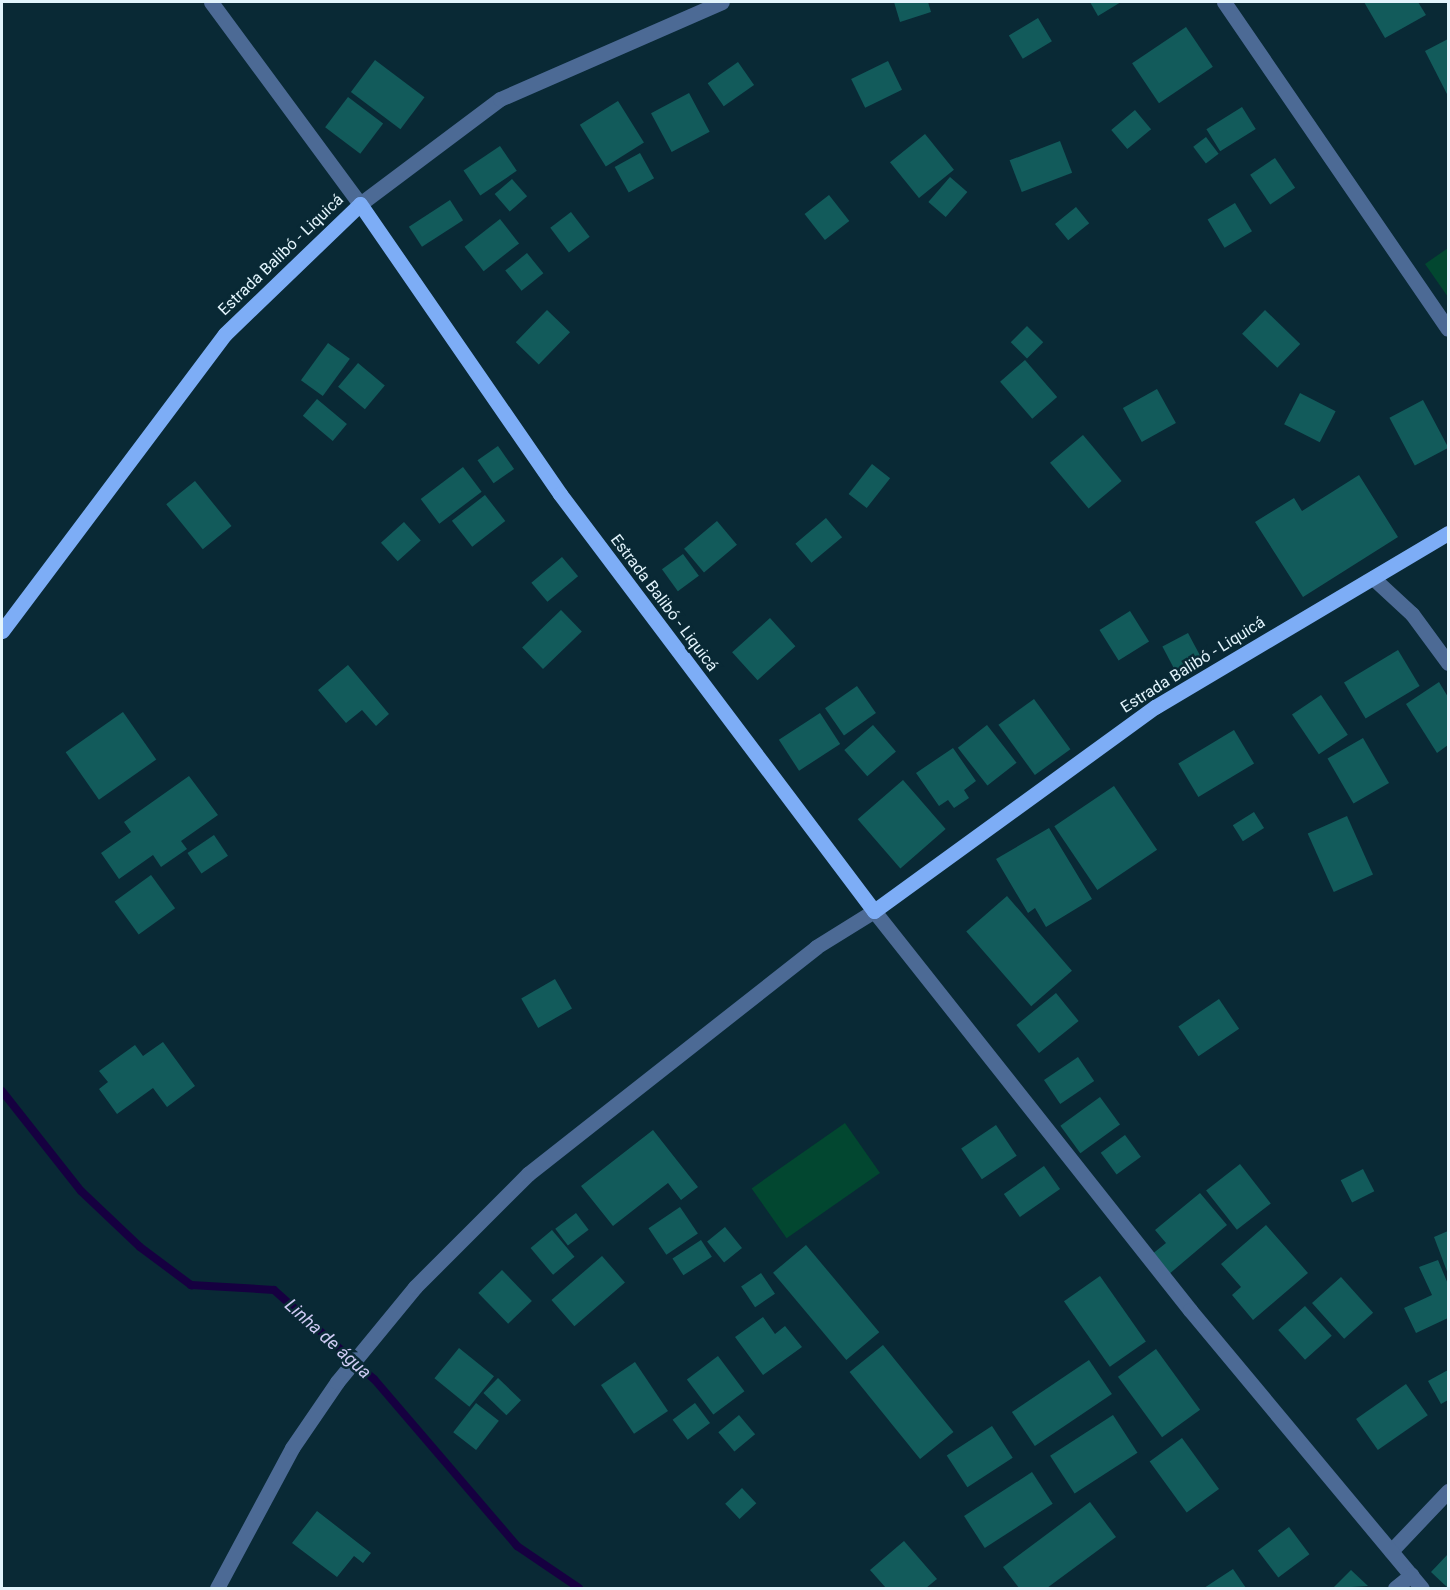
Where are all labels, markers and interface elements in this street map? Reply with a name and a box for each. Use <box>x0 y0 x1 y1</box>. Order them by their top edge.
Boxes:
street label: Estrada Balibó - Liquicá <box>214 190 348 320</box>
street label: Estrada Balibó - Liquicá <box>606 531 722 675</box>
street label: Estrada Balibó - Liquicá <box>1117 613 1269 717</box>
water label: Linha de água <box>280 1295 376 1383</box>

